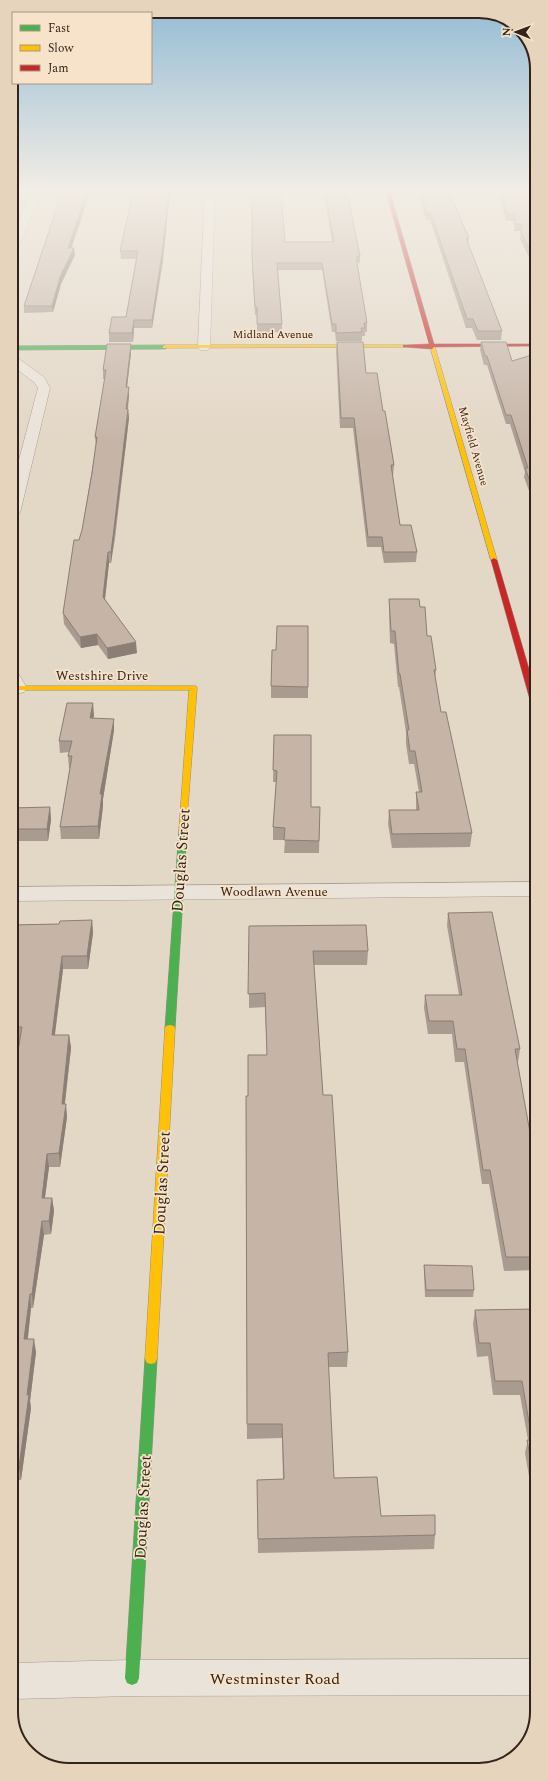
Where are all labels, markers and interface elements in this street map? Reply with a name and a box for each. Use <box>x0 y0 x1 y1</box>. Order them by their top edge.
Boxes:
legend <box>12 12 152 84</box>
north arrow <box>496 12 536 52</box>
text: Fast <box>48 19 70 38</box>
text: N <box>498 27 515 36</box>
text: Slow <box>48 39 74 58</box>
text: Jam <box>48 59 69 78</box>
street label: Midland Avenue <box>233 326 313 343</box>
street label: Mayfield Avenue <box>454 404 493 488</box>
street label: Westshire Drive <box>56 666 148 686</box>
street label: Douglas Street <box>165 807 197 913</box>
street label: Woodlawn Avenue <box>220 882 328 902</box>
street label: Douglas Street <box>147 1130 177 1236</box>
street label: Douglas Street <box>128 1454 158 1560</box>
street label: Westminster Road <box>210 1667 340 1691</box>

